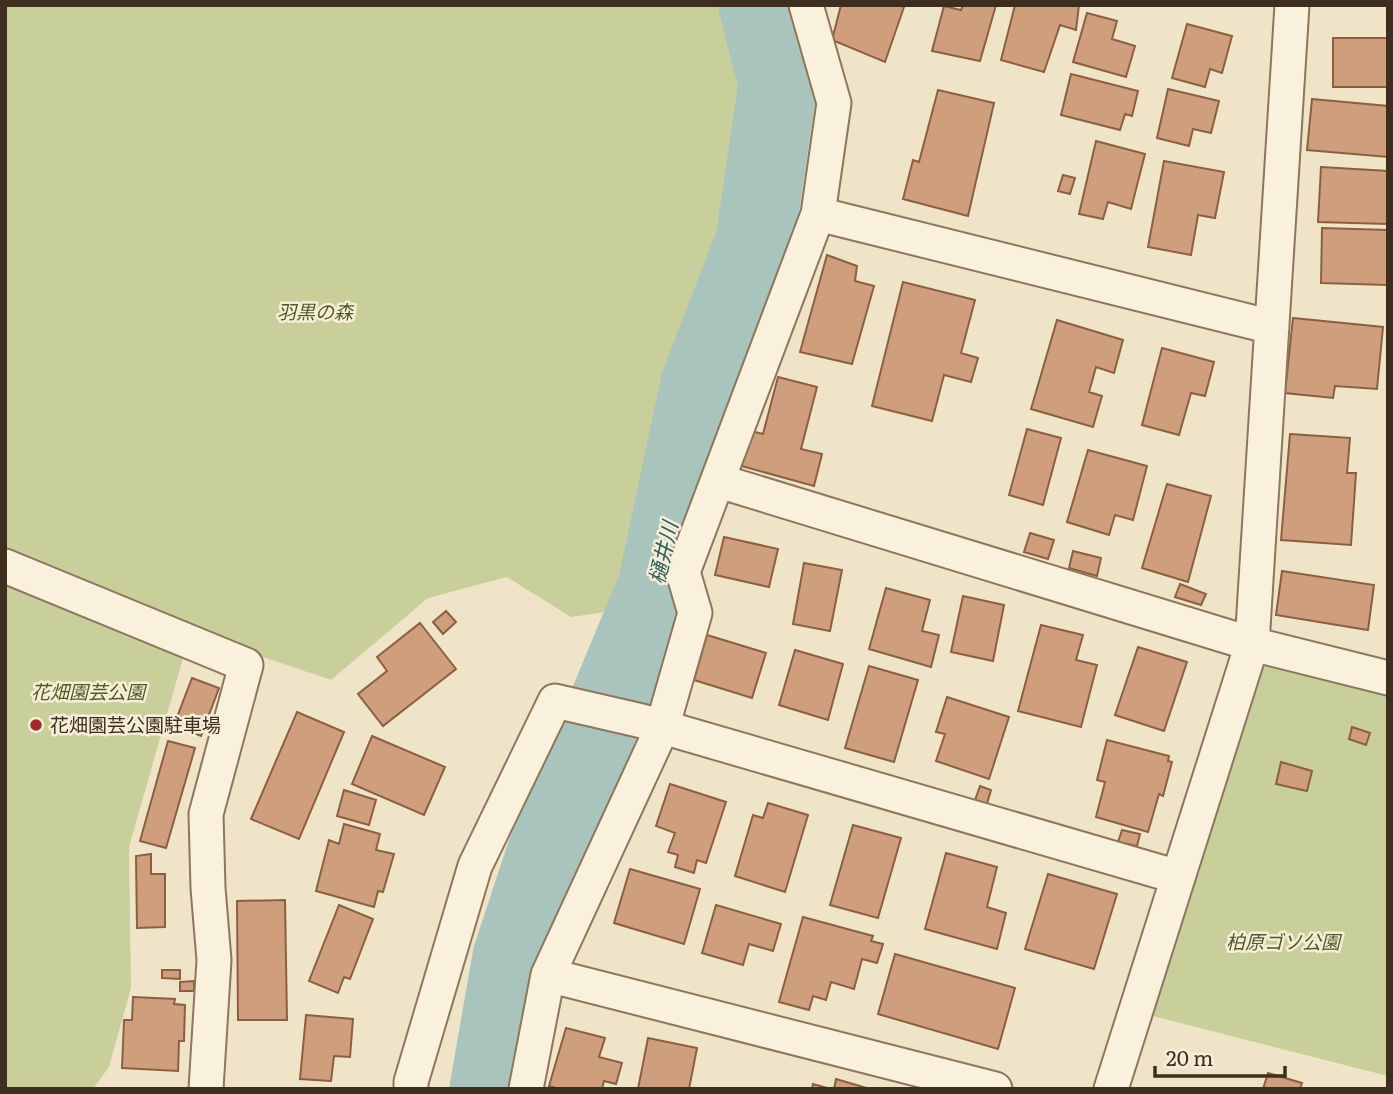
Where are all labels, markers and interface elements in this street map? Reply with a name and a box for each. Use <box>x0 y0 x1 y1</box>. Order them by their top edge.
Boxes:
park label: 羽黒の森 <box>277 297 355 325</box>
water label: 樋井川 <box>639 516 684 587</box>
park label: 花畑園芸公園 <box>31 677 148 705</box>
place label: 花畑園芸公園駐車場 <box>50 710 221 738</box>
marker: 花畑園芸公園駐車場 <box>28 717 44 733</box>
park label: 柏原ゴソ公園 <box>1226 927 1343 955</box>
scale bar <box>1155 1034 1284 1078</box>
text: 20 m <box>1166 1041 1213 1072</box>

